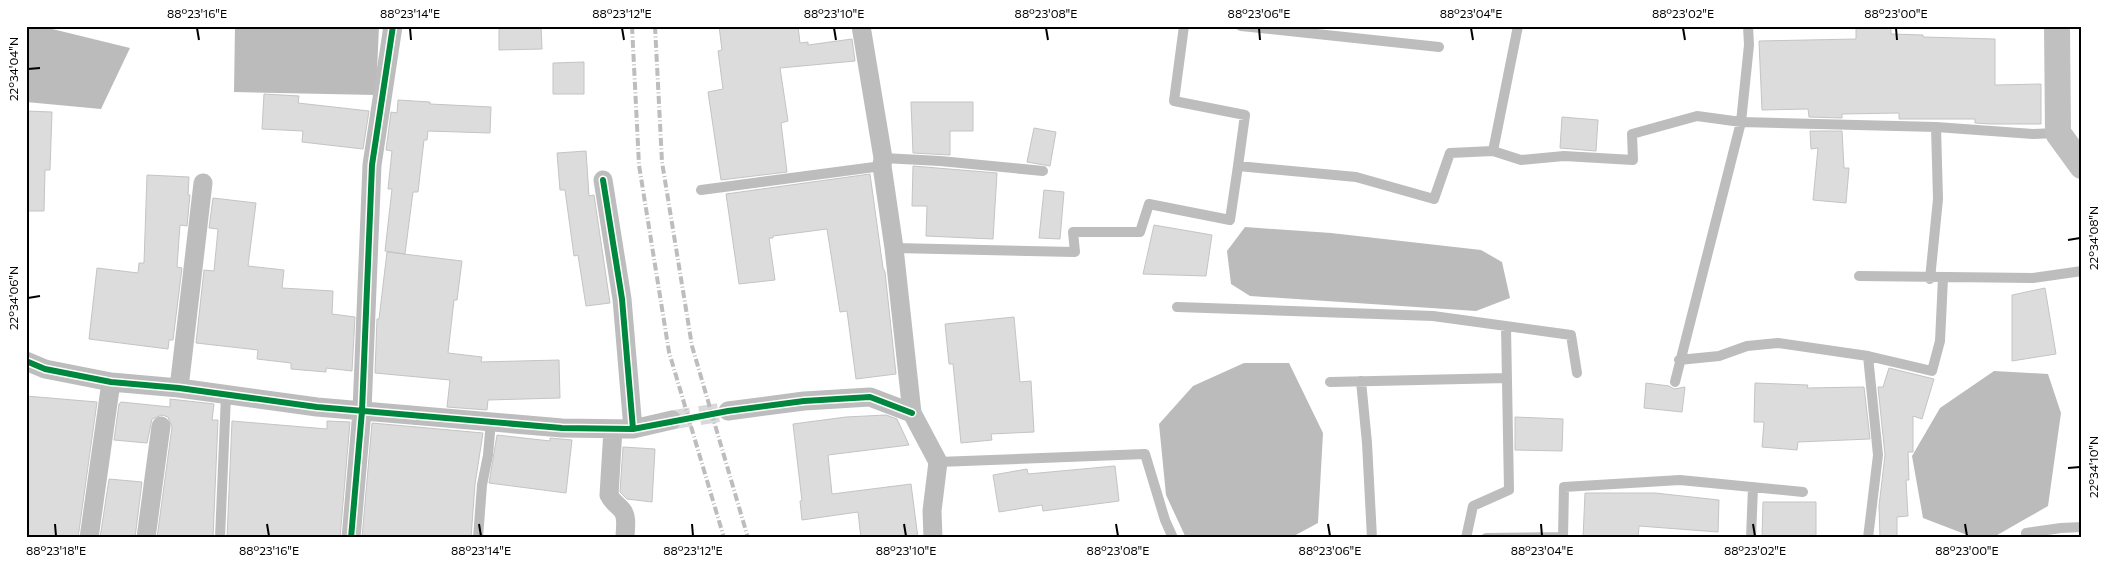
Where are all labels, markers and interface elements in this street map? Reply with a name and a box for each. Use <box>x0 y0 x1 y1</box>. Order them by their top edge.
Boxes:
text: 88°23'16"E <box>167 6 227 20</box>
text: 88°23'14"E <box>380 6 440 20</box>
text: 88°23'12"E <box>592 6 652 20</box>
text: 88°23'10"E <box>804 6 864 20</box>
text: 88°23'08"E <box>1015 6 1077 20</box>
text: 88°23'06"E <box>1228 6 1290 20</box>
text: 88°23'04"E <box>1440 6 1502 20</box>
text: 88°23'02"E <box>1652 6 1714 20</box>
text: 88°23'00"E <box>1864 6 1928 20</box>
text: 22°34'04"N <box>6 37 20 101</box>
text: 22°34'08"N <box>2086 206 2100 270</box>
text: 22°34'06"N <box>6 266 20 330</box>
text: 22°34'10"N <box>2086 436 2100 498</box>
text: 88°23'18"E <box>26 543 86 557</box>
text: 88°23'16"E <box>239 543 299 557</box>
text: 88°23'14"E <box>451 543 511 557</box>
text: 88°23'12"E <box>663 543 723 557</box>
text: 88°23'10"E <box>876 543 936 557</box>
text: 88°23'08"E <box>1087 543 1149 557</box>
text: 88°23'06"E <box>1299 543 1361 557</box>
text: 88°23'04"E <box>1511 543 1573 557</box>
text: 88°23'02"E <box>1724 543 1786 557</box>
text: 88°23'00"E <box>1935 543 1999 557</box>

